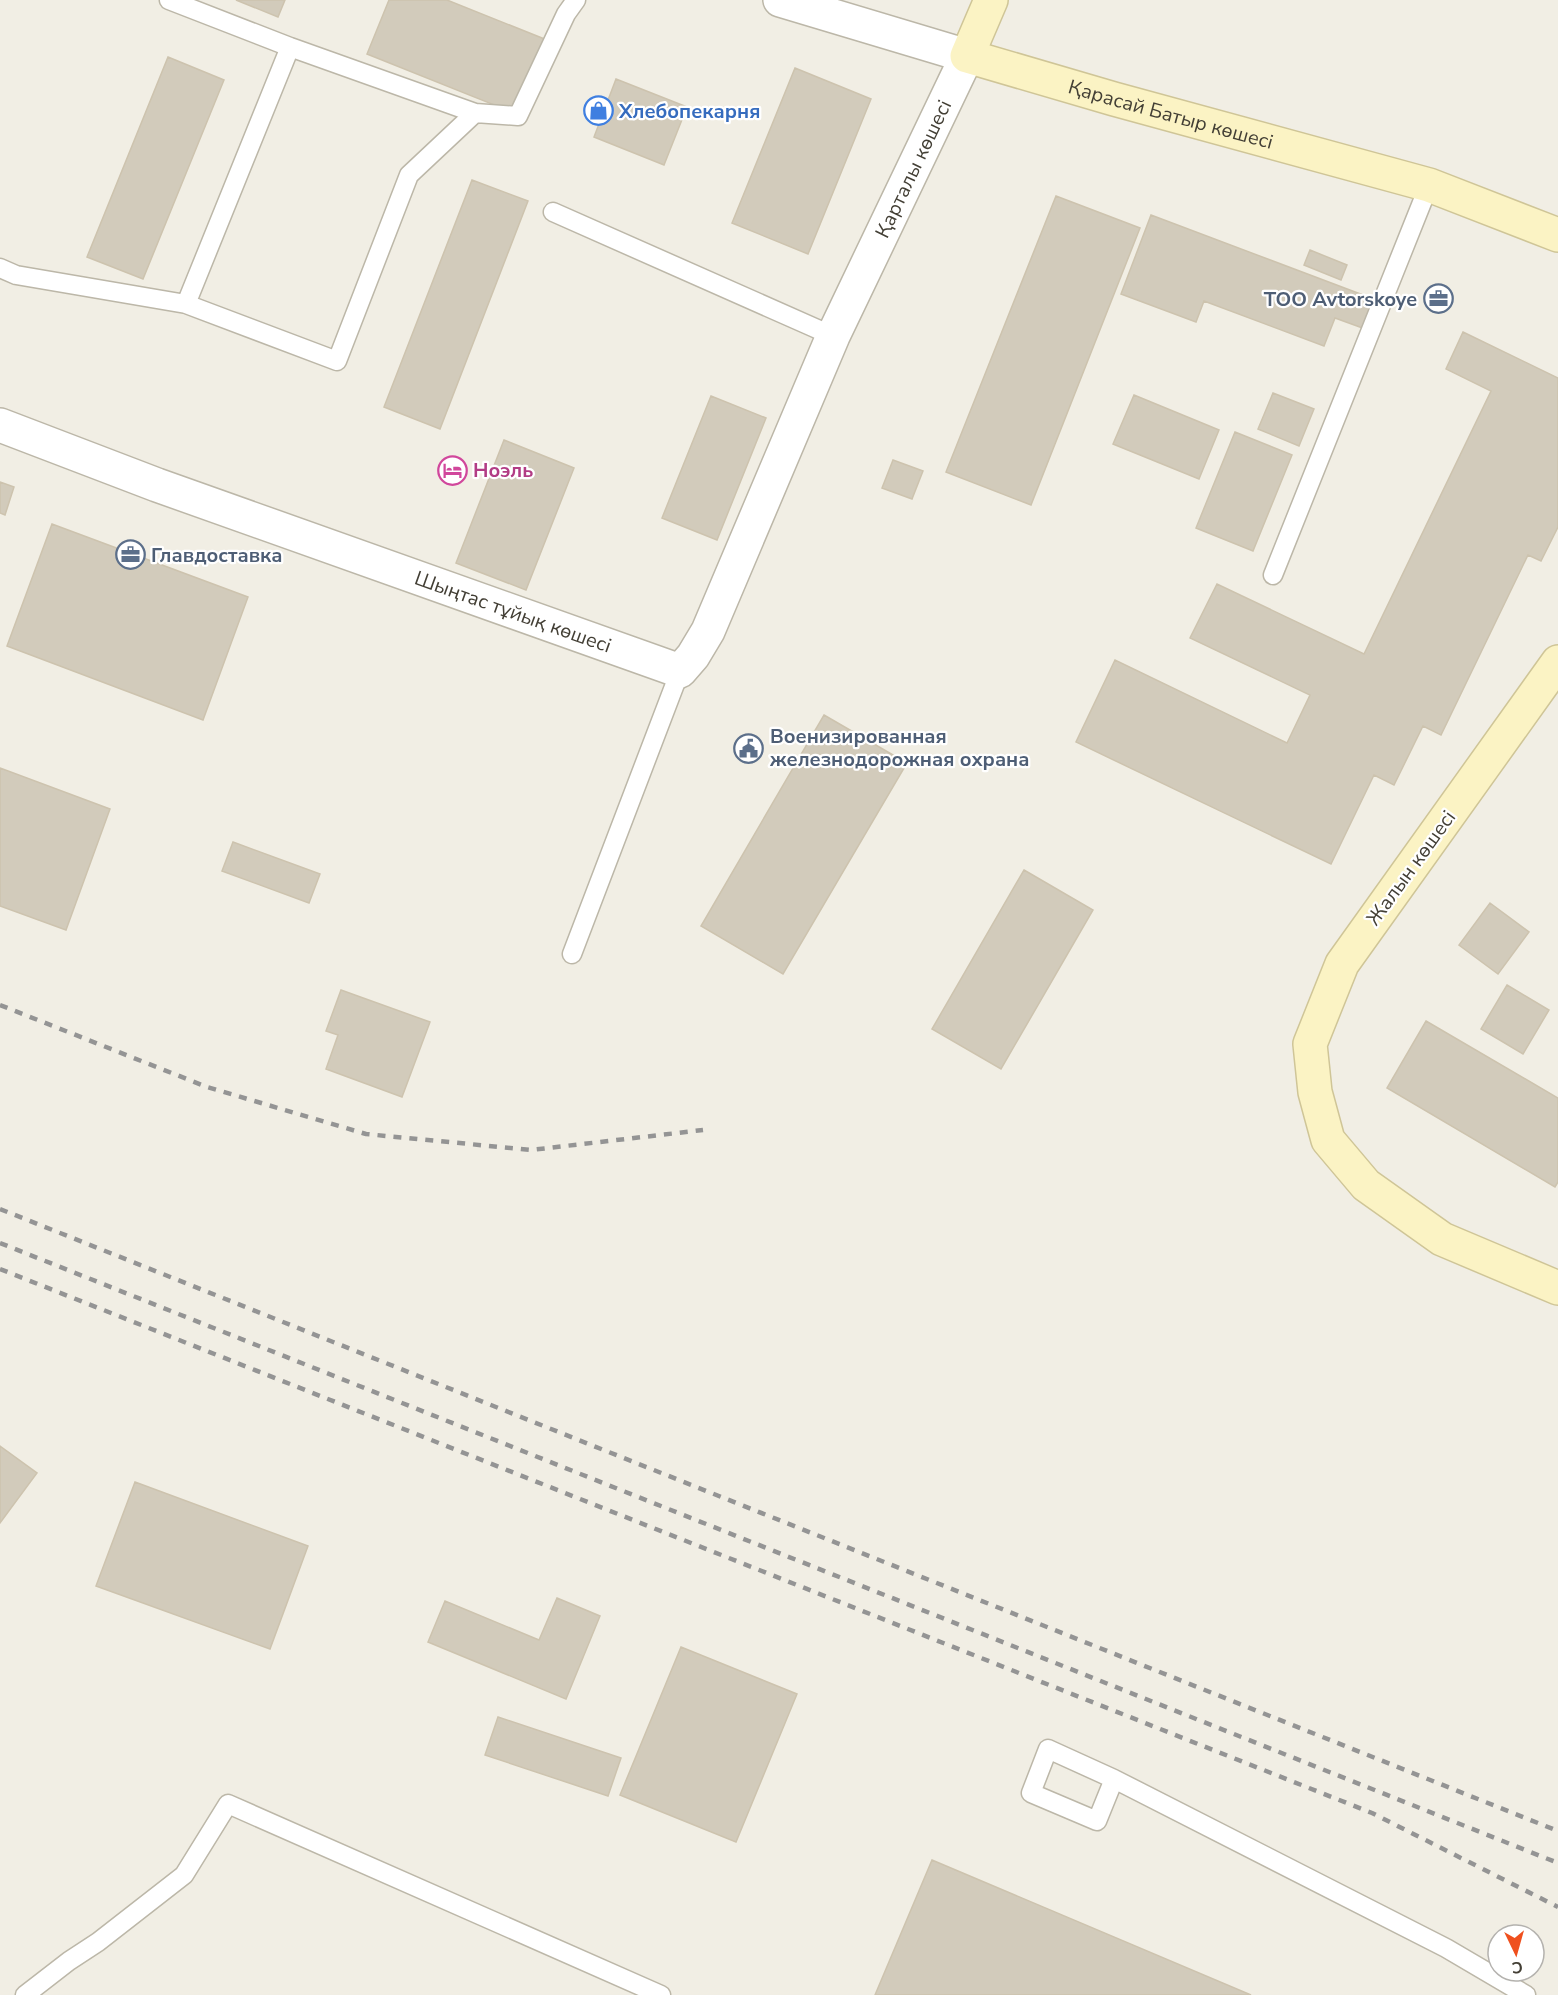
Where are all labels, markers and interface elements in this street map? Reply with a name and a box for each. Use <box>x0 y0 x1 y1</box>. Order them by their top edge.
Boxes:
street label: Қарасай Батыр көшесі <box>1065 73 1276 155</box>
shop icon: Хлебопекарня <box>582 95 614 127</box>
street label: Қарталы көшесі <box>869 95 958 242</box>
place label: Хлебопекарня <box>618 98 760 125</box>
office icon: ТОО Avtorskoye <box>1422 283 1454 315</box>
place label: ТОО Avtorskoye <box>1264 286 1417 313</box>
hotel icon: Ноэль <box>436 454 468 486</box>
place label: Ноэль <box>473 457 533 484</box>
office icon: Главдоставка <box>114 539 146 571</box>
place label: Главдоставка <box>151 542 283 569</box>
street label: Шыңтас тұйық көшесі <box>411 564 615 659</box>
place label: Военизированная железнодорожная охрана <box>769 723 1029 773</box>
public building icon: Военизированная железнодорожная охрана <box>733 732 765 764</box>
street label: Жалын көшесі <box>1360 805 1462 931</box>
north arrow <box>1486 1923 1546 1983</box>
text: С <box>1511 1956 1524 1978</box>

